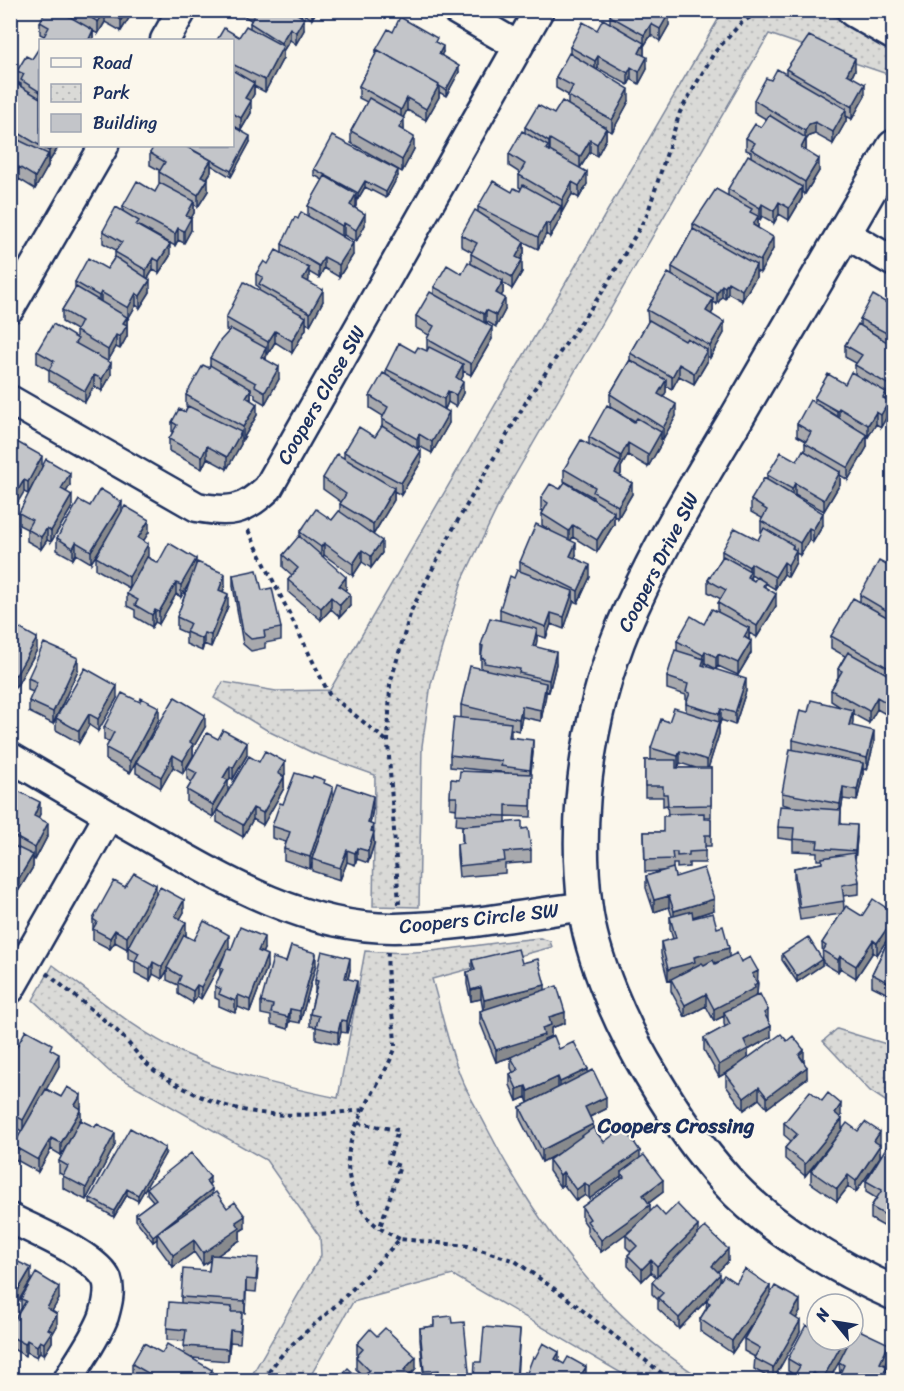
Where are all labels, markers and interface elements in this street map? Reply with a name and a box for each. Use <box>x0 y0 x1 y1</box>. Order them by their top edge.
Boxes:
legend <box>39 39 234 147</box>
text: Road <box>93 47 133 79</box>
text: Park <box>93 77 130 109</box>
text: Building <box>93 107 157 139</box>
street label: Coopers Close SW <box>267 319 376 472</box>
street label: Coopers Drive SW <box>608 486 709 639</box>
street label: Coopers Circle SW <box>398 893 561 944</box>
district label: Coopers Crossing <box>597 1107 755 1145</box>
north arrow <box>805 1292 865 1352</box>
text: N <box>807 1302 838 1328</box>

